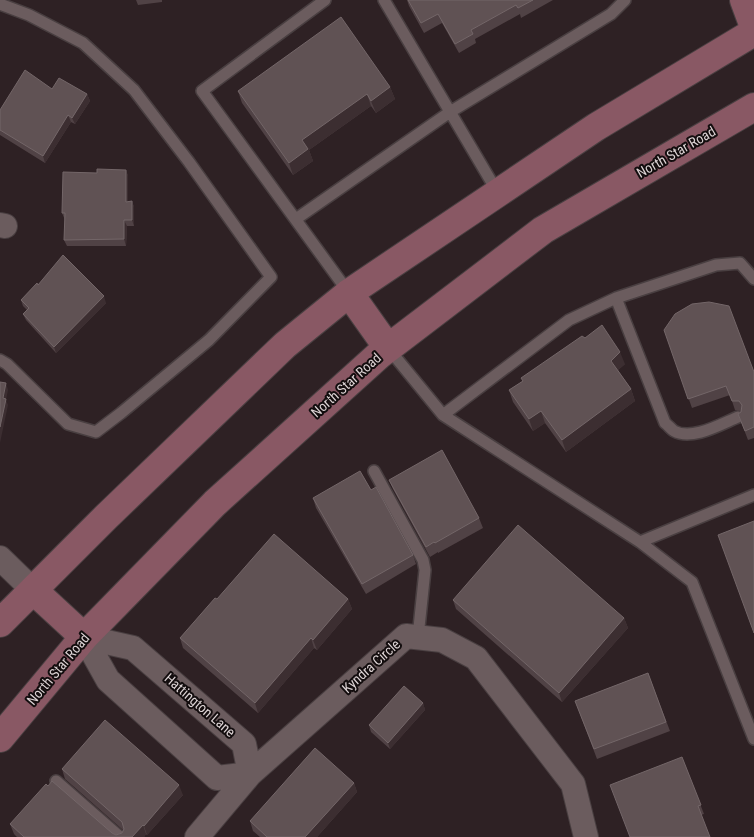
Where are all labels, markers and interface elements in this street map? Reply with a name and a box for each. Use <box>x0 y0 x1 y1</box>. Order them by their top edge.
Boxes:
street label: North Star Road <box>634 123 718 181</box>
street label: North Star Road <box>308 350 384 420</box>
street label: North Star Road <box>24 630 92 708</box>
street label: Kyndra Circle <box>339 636 404 696</box>
street label: Hattington Lane <box>161 670 239 740</box>

